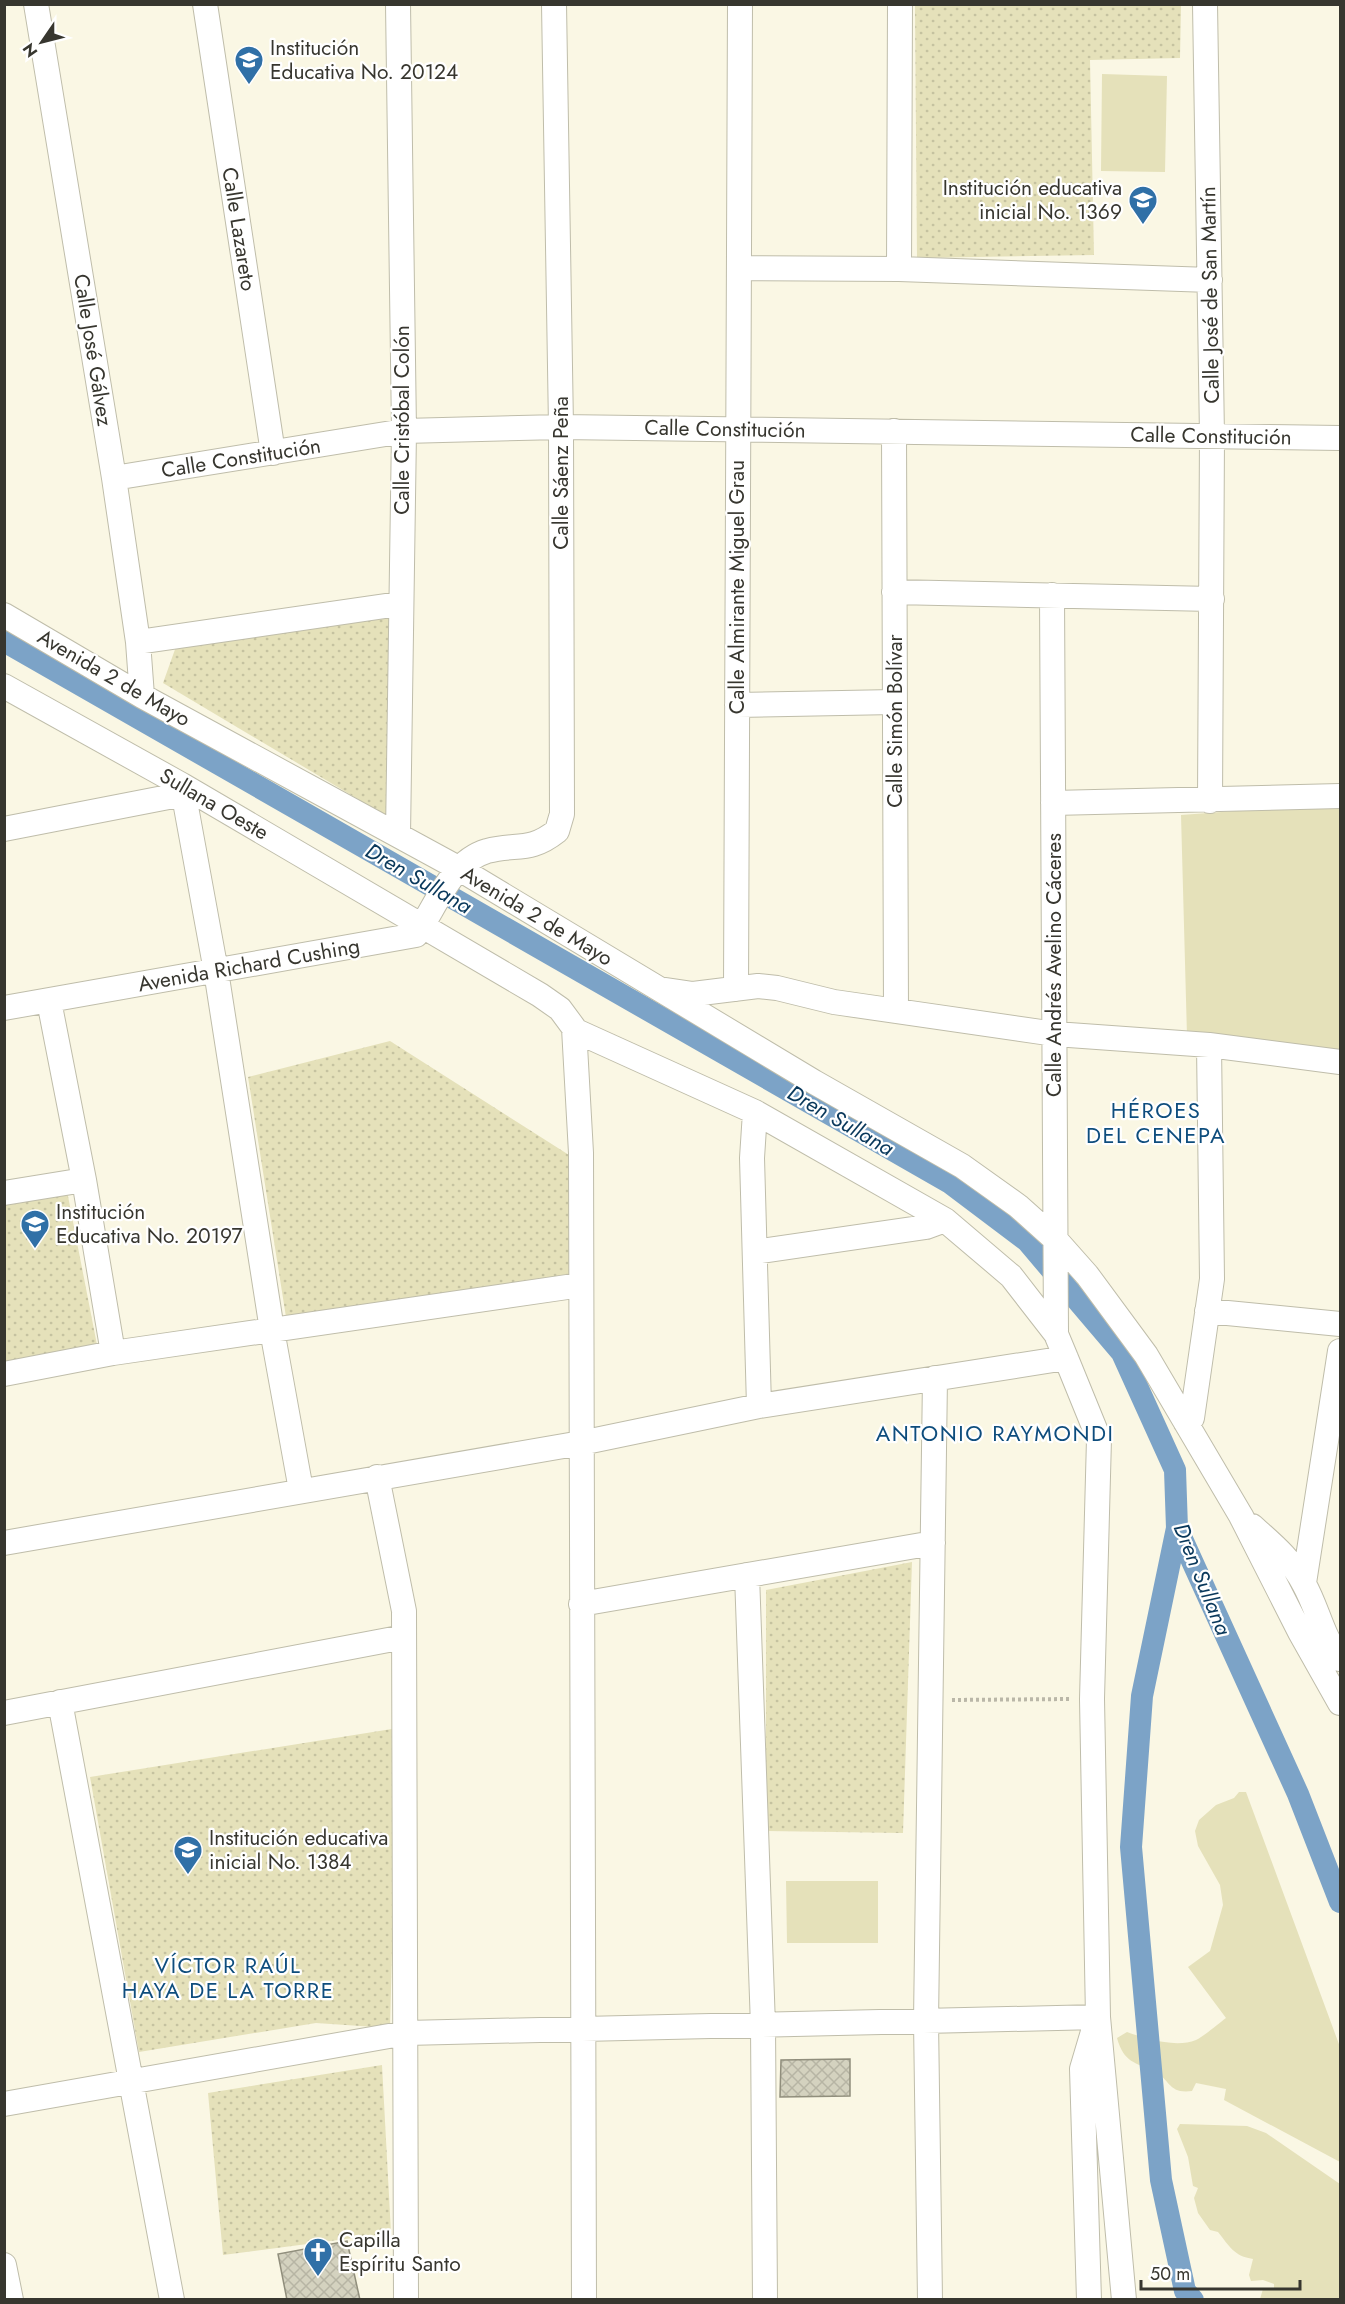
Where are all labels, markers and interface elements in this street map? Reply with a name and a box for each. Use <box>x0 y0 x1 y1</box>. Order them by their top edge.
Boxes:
north arrow <box>12 12 72 72</box>
place label: Institución Educativa No. 20124 <box>270 33 458 87</box>
text: N <box>17 39 43 62</box>
school or university icon: Institución Educativa No. 20124 <box>233 44 265 86</box>
street label: Calle Lazareto <box>214 165 264 293</box>
place label: Institución educativa inicial No. 1369 <box>943 173 1122 227</box>
school or university icon: Institución educativa inicial No. 1369 <box>1127 184 1159 226</box>
street label: Calle José de San Martín <box>1193 186 1227 404</box>
street label: Calle José Gálvez <box>66 272 120 429</box>
street label: Calle Cristóbal Colón <box>387 325 417 515</box>
street label: Calle Sáenz Peña <box>546 396 576 550</box>
street label: Calle Constitución <box>644 413 806 445</box>
street label: Calle Constitución <box>1130 420 1292 452</box>
street label: Calle Constitución <box>159 431 323 485</box>
street label: Calle Almirante Miguel Grau <box>722 460 752 714</box>
street label: Avenida 2 de Mayo <box>32 622 196 734</box>
street label: Calle Simón Bolívar <box>880 633 910 808</box>
street label: Sullana Oeste <box>154 761 274 847</box>
street label: Calle Andrés Avelino Cáceres <box>1039 833 1069 1097</box>
water label: Dren Sullana <box>360 834 478 922</box>
street label: Avenida 2 de Mayo <box>455 859 619 973</box>
street label: Avenida Richard Cushing <box>136 931 362 999</box>
water label: Dren Sullana <box>782 1076 900 1164</box>
district label: HÉROES DEL CENEPA <box>1086 1094 1226 1151</box>
place label: Institución Educativa No. 20197 <box>56 1197 243 1251</box>
school or university icon: Institución Educativa No. 20197 <box>19 1208 51 1250</box>
district label: ANTONIO RAYMONDI <box>876 1417 1114 1449</box>
water label: Dren Sullana <box>1166 1518 1240 1640</box>
place label: Institución educativa inicial No. 1384 <box>209 1823 388 1877</box>
school or university icon: Institución educativa inicial No. 1384 <box>172 1834 204 1876</box>
district label: VÍCTOR RAÚL HAYA DE LA TORRE <box>122 1949 334 2006</box>
place label: Capilla Espíritu Santo <box>339 2225 461 2279</box>
church icon: Capilla Espíritu Santo <box>302 2236 334 2278</box>
scale bar <box>1141 2253 1300 2291</box>
text: 50 m <box>1150 2261 1190 2287</box>

